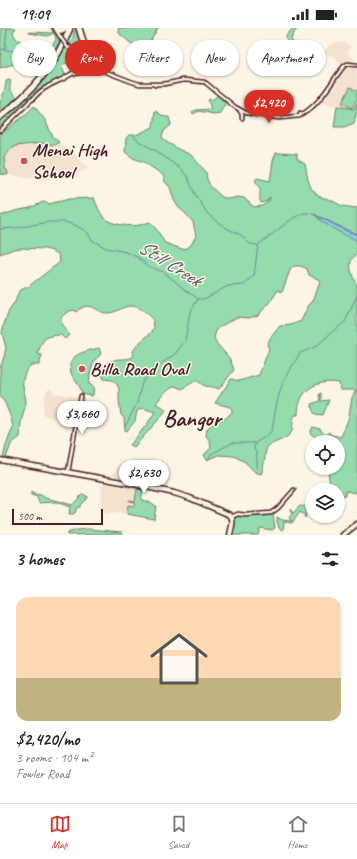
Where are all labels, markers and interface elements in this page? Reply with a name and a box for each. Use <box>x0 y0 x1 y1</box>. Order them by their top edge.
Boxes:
text: 19:09 <box>20 5 50 24</box>
chip: Buy <box>12 40 57 76</box>
chip: Rent <box>65 40 116 76</box>
chip: Filters <box>124 40 183 76</box>
chip: New <box>191 40 239 76</box>
chip: Apartment <box>247 40 326 76</box>
pin: $2,420 <box>236 90 302 124</box>
text: $2,420 <box>253 95 285 111</box>
place label: Menai High School <box>32 138 109 184</box>
marker: Menai High School <box>19 156 29 166</box>
water label: Still Creek <box>134 234 209 294</box>
place label: Billa Road Oval <box>90 357 191 381</box>
marker: Billa Road Oval <box>77 364 87 374</box>
pin: $3,660 <box>49 401 115 435</box>
district label: Bangor <box>163 404 224 433</box>
text: $3,660 <box>66 406 98 422</box>
map controls <box>305 435 345 523</box>
button: locate <box>305 435 345 475</box>
pin: $2,630 <box>111 460 177 494</box>
text: $2,630 <box>128 465 160 481</box>
button: layers <box>305 483 345 523</box>
scale bar <box>12 507 103 526</box>
text: 500 m <box>18 509 42 523</box>
icon: filters <box>319 548 341 570</box>
text: 3 homes <box>16 549 64 570</box>
icon: home <box>143 623 215 695</box>
text: $2,420/mo <box>16 729 79 750</box>
text: 3 rooms · 104 m² <box>16 750 92 766</box>
text: Fowler Road <box>16 766 69 782</box>
tab: Map <box>49 813 71 851</box>
tab: Saved <box>168 813 190 851</box>
tab: Home <box>287 813 309 851</box>

